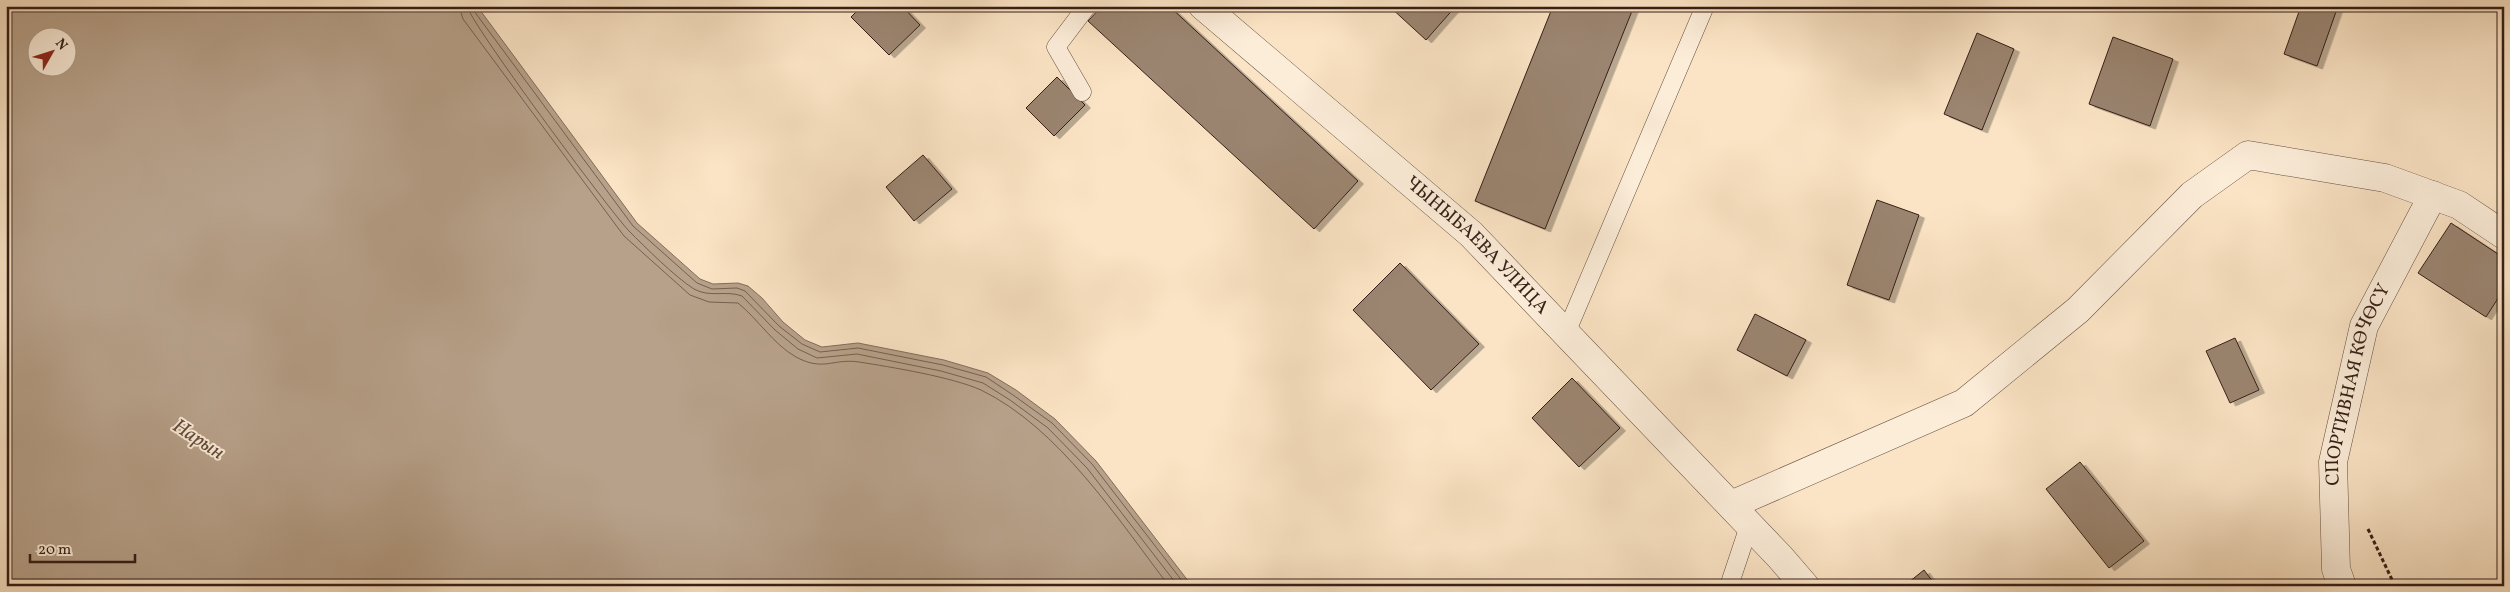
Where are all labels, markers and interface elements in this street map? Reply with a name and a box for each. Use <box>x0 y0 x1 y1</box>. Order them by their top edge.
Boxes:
north arrow <box>28 28 78 78</box>
text: N <box>50 35 72 55</box>
street label: ЧЫНЫБАЕВА УЛИЦА <box>1399 170 1555 320</box>
street label: СПОРТИВНАЯ КӨЧӨСҮ <box>2320 279 2397 486</box>
water label: Нарын <box>167 413 229 467</box>
scale bar <box>30 532 135 564</box>
text: 20 m <box>38 540 71 561</box>

